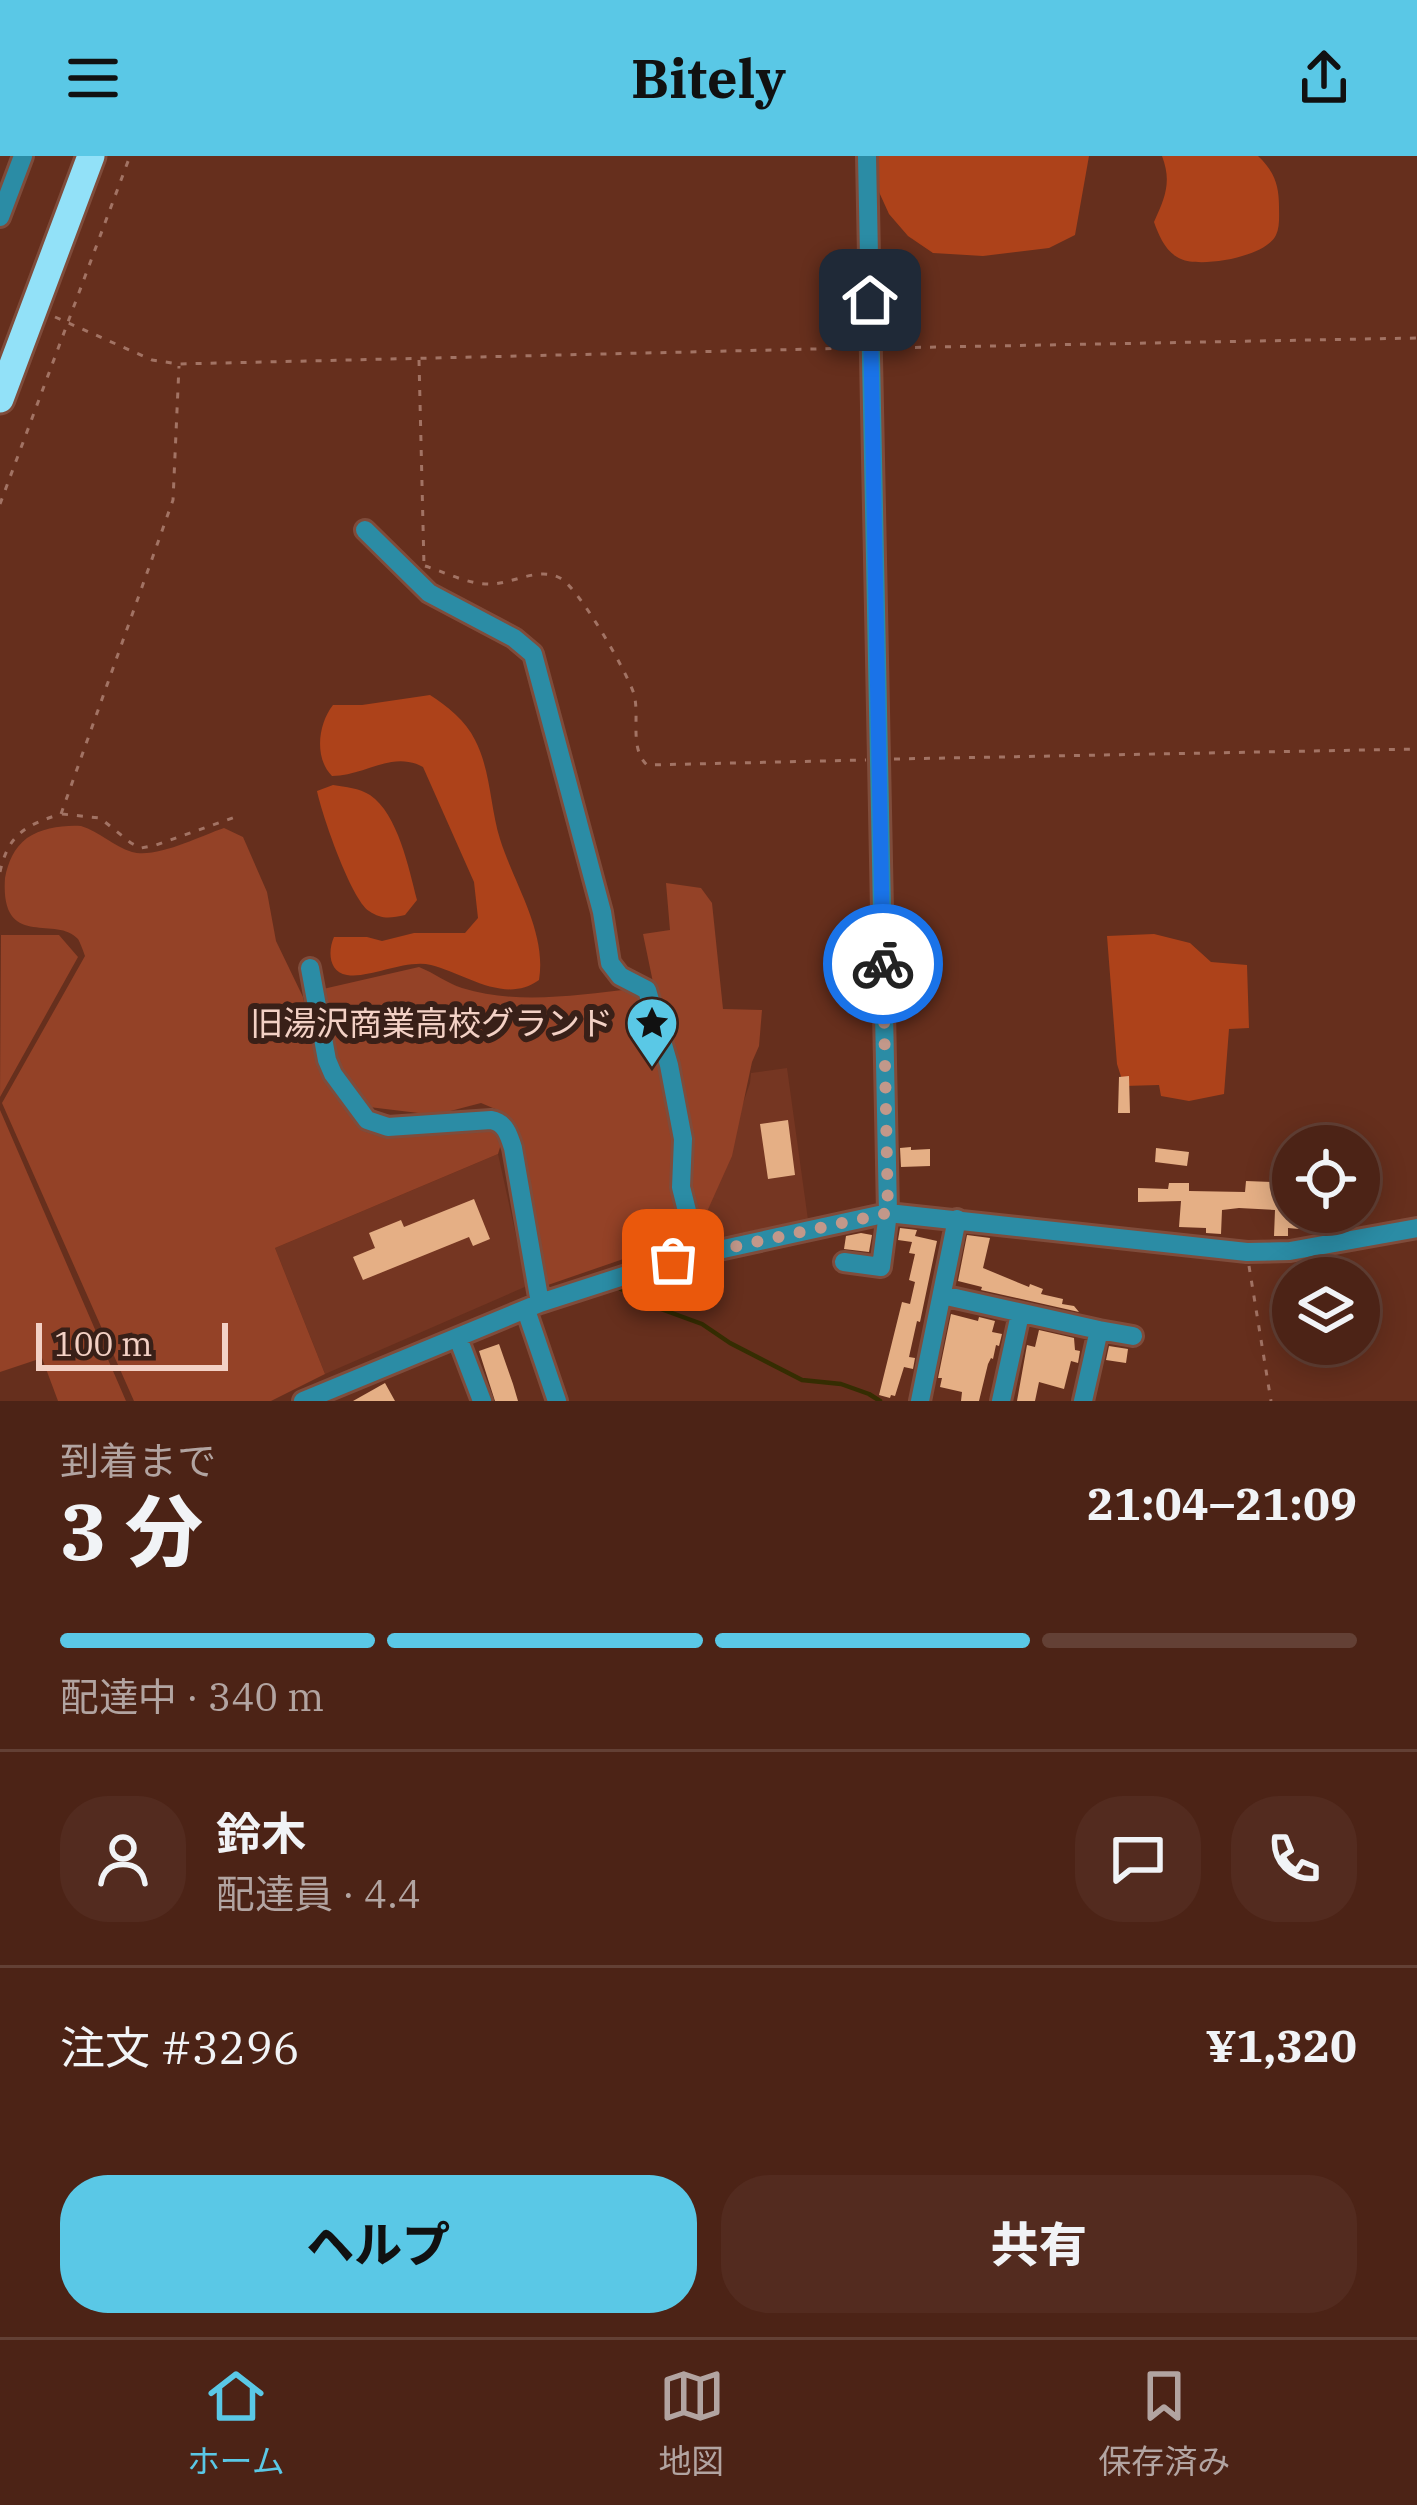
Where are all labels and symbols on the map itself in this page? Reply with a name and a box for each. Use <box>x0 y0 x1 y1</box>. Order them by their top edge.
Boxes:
pin <box>819 249 921 351</box>
courier <box>823 904 943 1024</box>
place icon: 旧湯沢商業高校グランド <box>624 995 680 1069</box>
place label: 旧湯沢商業高校グランド <box>250 1001 613 1044</box>
pin <box>622 1209 724 1311</box>
scale bar <box>36 1317 228 1370</box>

